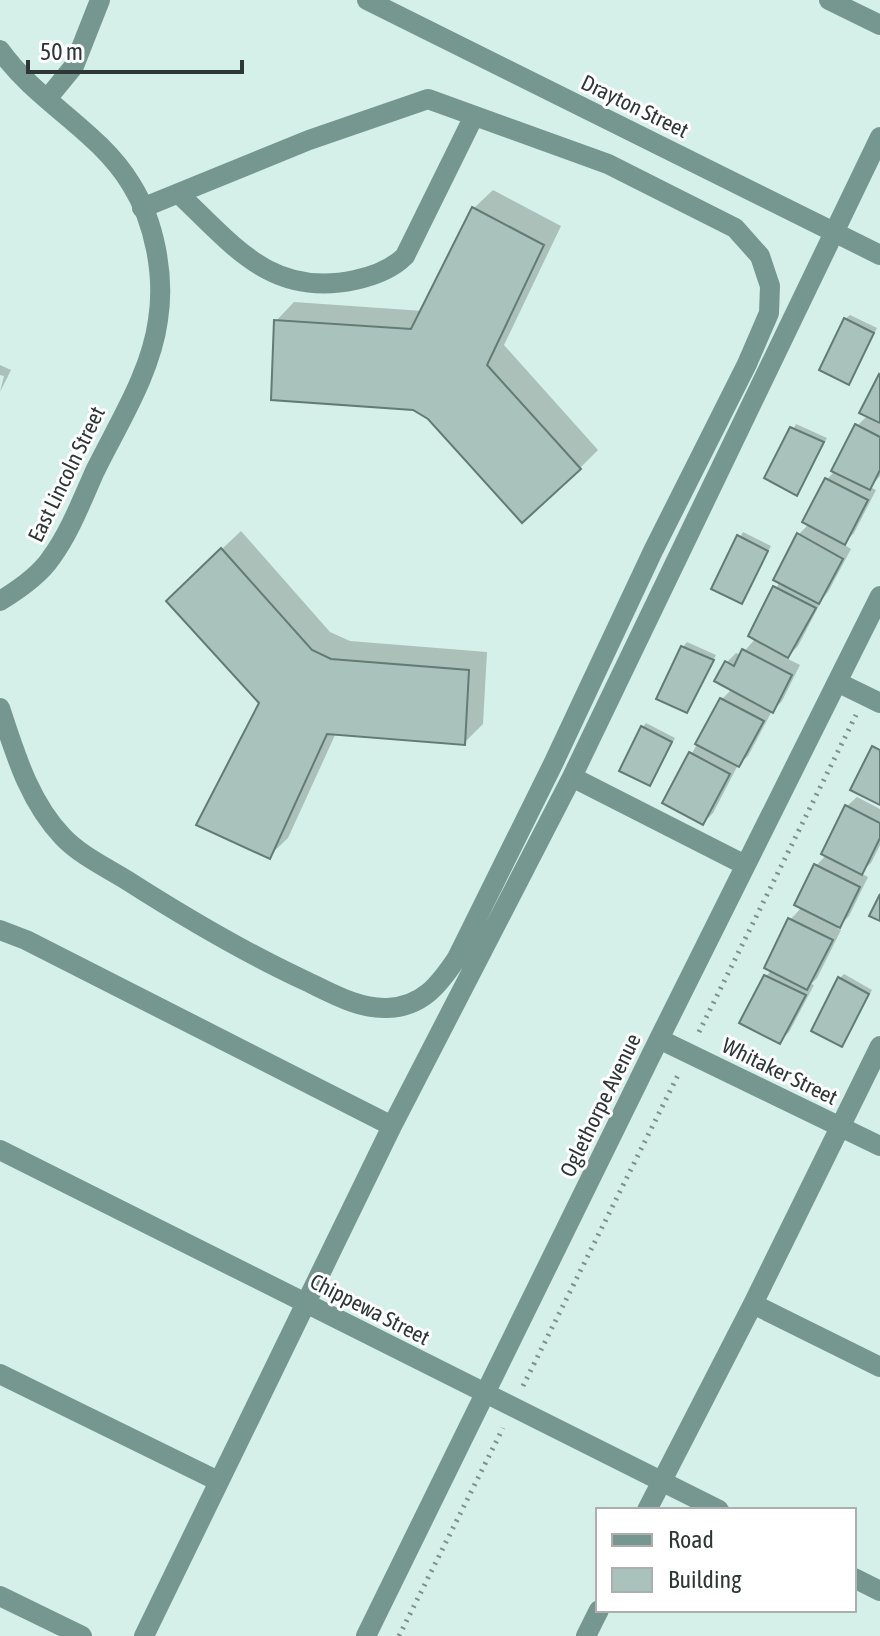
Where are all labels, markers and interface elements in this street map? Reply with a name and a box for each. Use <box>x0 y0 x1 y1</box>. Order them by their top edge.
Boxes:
scale bar <box>28 24 242 74</box>
text: 50 m <box>40 38 83 65</box>
street label: Drayton Street <box>577 69 693 143</box>
street label: East Lincoln Street <box>22 402 110 546</box>
street label: Oglethorpe Avenue <box>554 1029 646 1181</box>
street label: Whitaker Street <box>718 1032 842 1110</box>
street label: Chippewa Street <box>306 1268 434 1350</box>
legend <box>596 1508 856 1612</box>
text: Road <box>668 1526 714 1553</box>
text: Building <box>668 1566 742 1593</box>

